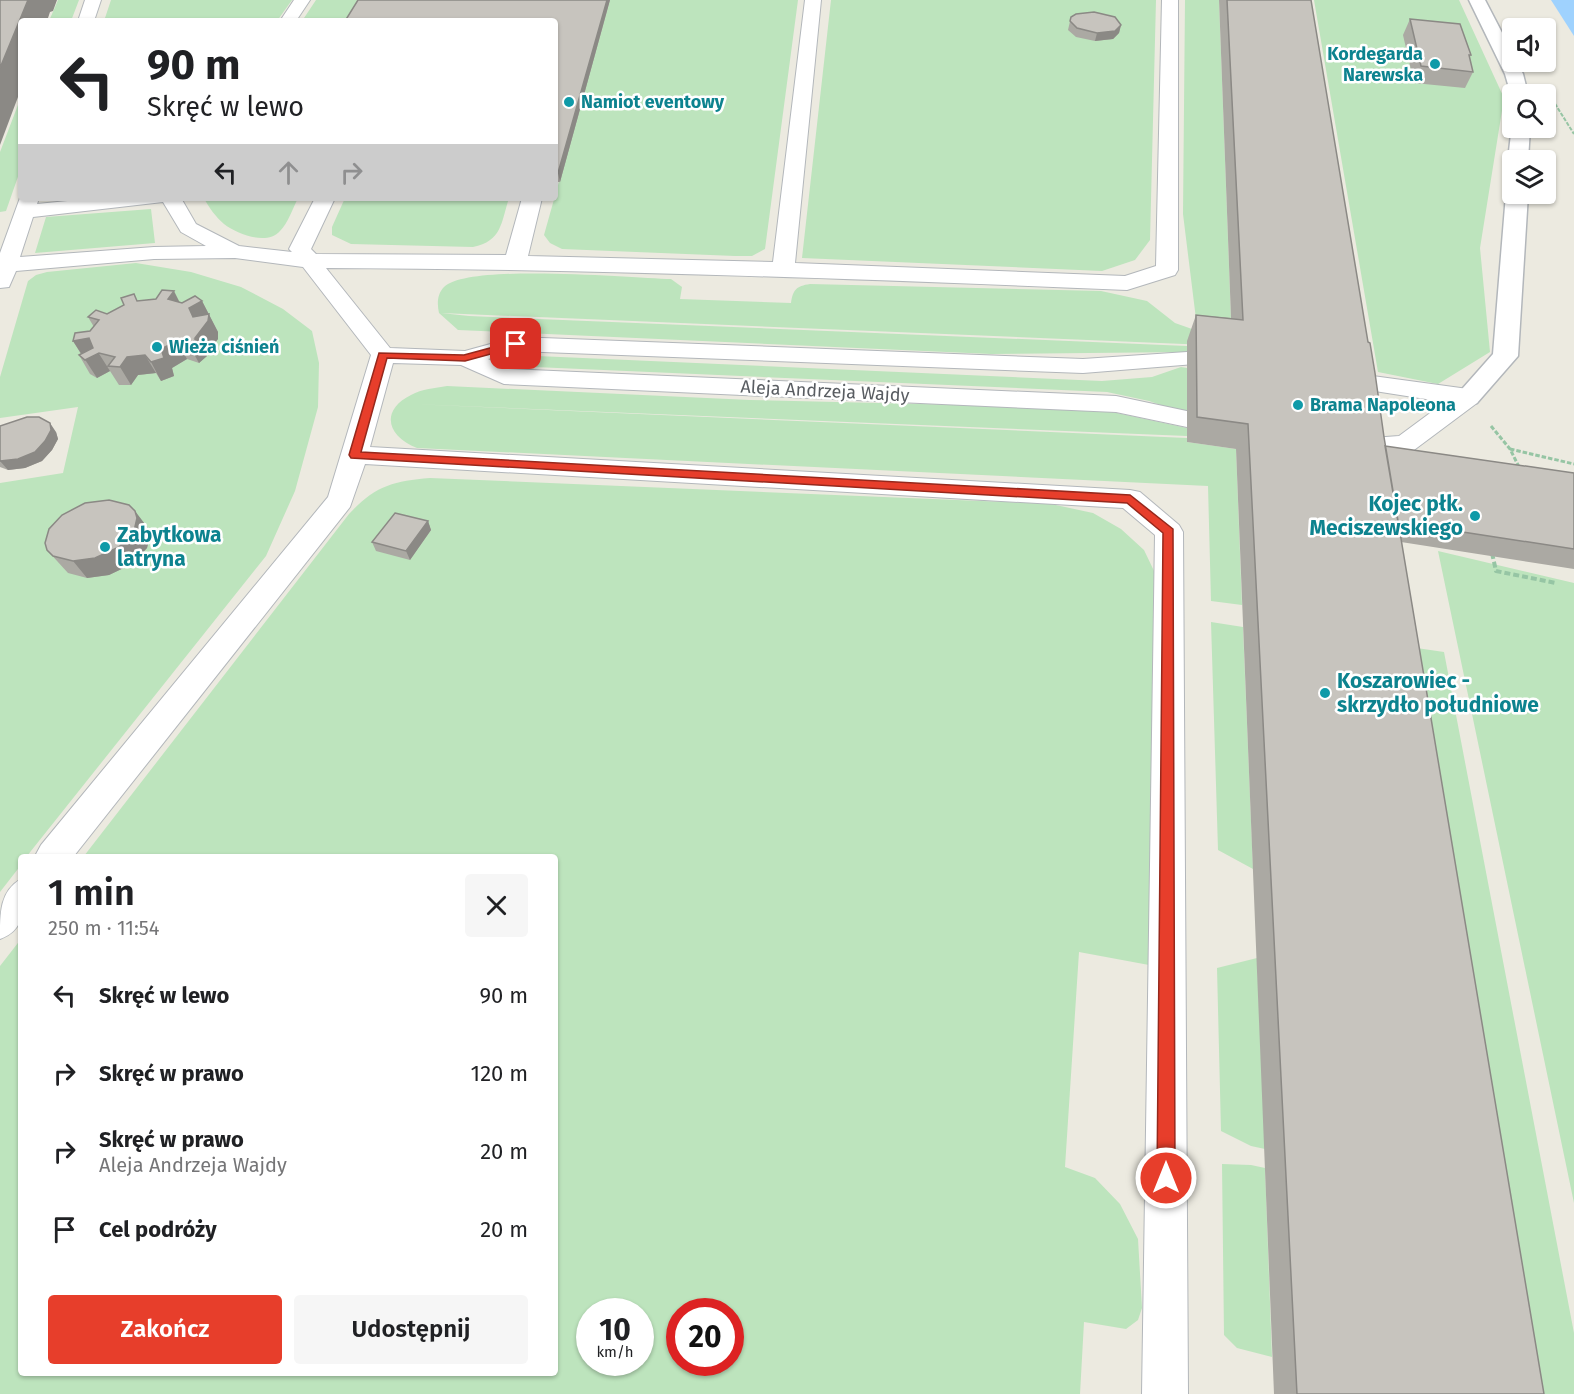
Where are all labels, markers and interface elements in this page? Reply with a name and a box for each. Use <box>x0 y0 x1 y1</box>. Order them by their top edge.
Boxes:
map controls <box>1502 18 1556 204</box>
button: sound <box>1502 18 1556 72</box>
text: 90 m <box>147 40 241 90</box>
icon: left <box>48 42 126 120</box>
place label: Kordegarda Narewska <box>1327 43 1423 86</box>
marker: Kordegarda Narewska <box>1428 57 1442 71</box>
button: search <box>1502 84 1556 138</box>
text: Skręć w lewo <box>147 91 304 123</box>
place label: Namiot eventowy <box>581 91 725 113</box>
marker: Namiot eventowy <box>562 95 576 109</box>
button: layers <box>1502 150 1556 204</box>
icon: left <box>209 156 242 189</box>
icon: ahead <box>272 156 305 189</box>
icon: right <box>335 156 368 189</box>
pin <box>490 318 541 369</box>
icon: arrive <box>499 327 532 360</box>
place label: Wieża ciśnień <box>169 336 279 358</box>
marker: Wieża ciśnień <box>150 340 164 354</box>
street label: Aleja Andrzeja Wajdy <box>740 376 910 406</box>
place label: Brama Napoleona <box>1310 394 1456 416</box>
marker: Brama Napoleona <box>1291 398 1305 412</box>
place label: Kojec płk. Meciszewskiego <box>1309 491 1463 541</box>
marker: Kojec płk. Meciszewskiego <box>1468 509 1482 523</box>
place label: Zabytkowa latryna <box>117 522 222 572</box>
marker: Zabytkowa latryna <box>98 540 112 554</box>
place label: Koszarowiec - skrzydło południowe <box>1337 668 1539 718</box>
marker: Koszarowiec - skrzydło południowe <box>1318 686 1332 700</box>
text: 1 min <box>48 871 135 915</box>
button: close <box>465 874 528 937</box>
text: 250 m · 11:54 <box>48 916 160 940</box>
icon: left <box>48 979 81 1012</box>
text: Skręć w lewo <box>99 982 229 1009</box>
text: 90 m <box>479 982 528 1009</box>
icon: right <box>48 1057 81 1090</box>
text: Skręć w prawo <box>99 1060 244 1087</box>
text: 120 m <box>471 1060 528 1087</box>
text: Skręć w prawo <box>99 1126 244 1153</box>
icon: right <box>48 1135 81 1168</box>
text: 20 m <box>480 1138 528 1165</box>
position arrow <box>1134 1146 1198 1210</box>
text: Aleja Andrzeja Wajdy <box>99 1153 287 1177</box>
icon: arrive <box>48 1213 81 1246</box>
text: Cel podróży <box>99 1216 217 1243</box>
text: 20 m <box>480 1216 528 1243</box>
button: Zakończ <box>48 1295 282 1364</box>
button: Udostępnij <box>294 1295 528 1364</box>
speed limit sign: 20 <box>666 1298 744 1376</box>
text: 10 <box>599 1312 631 1348</box>
text: km/h <box>596 1343 634 1361</box>

